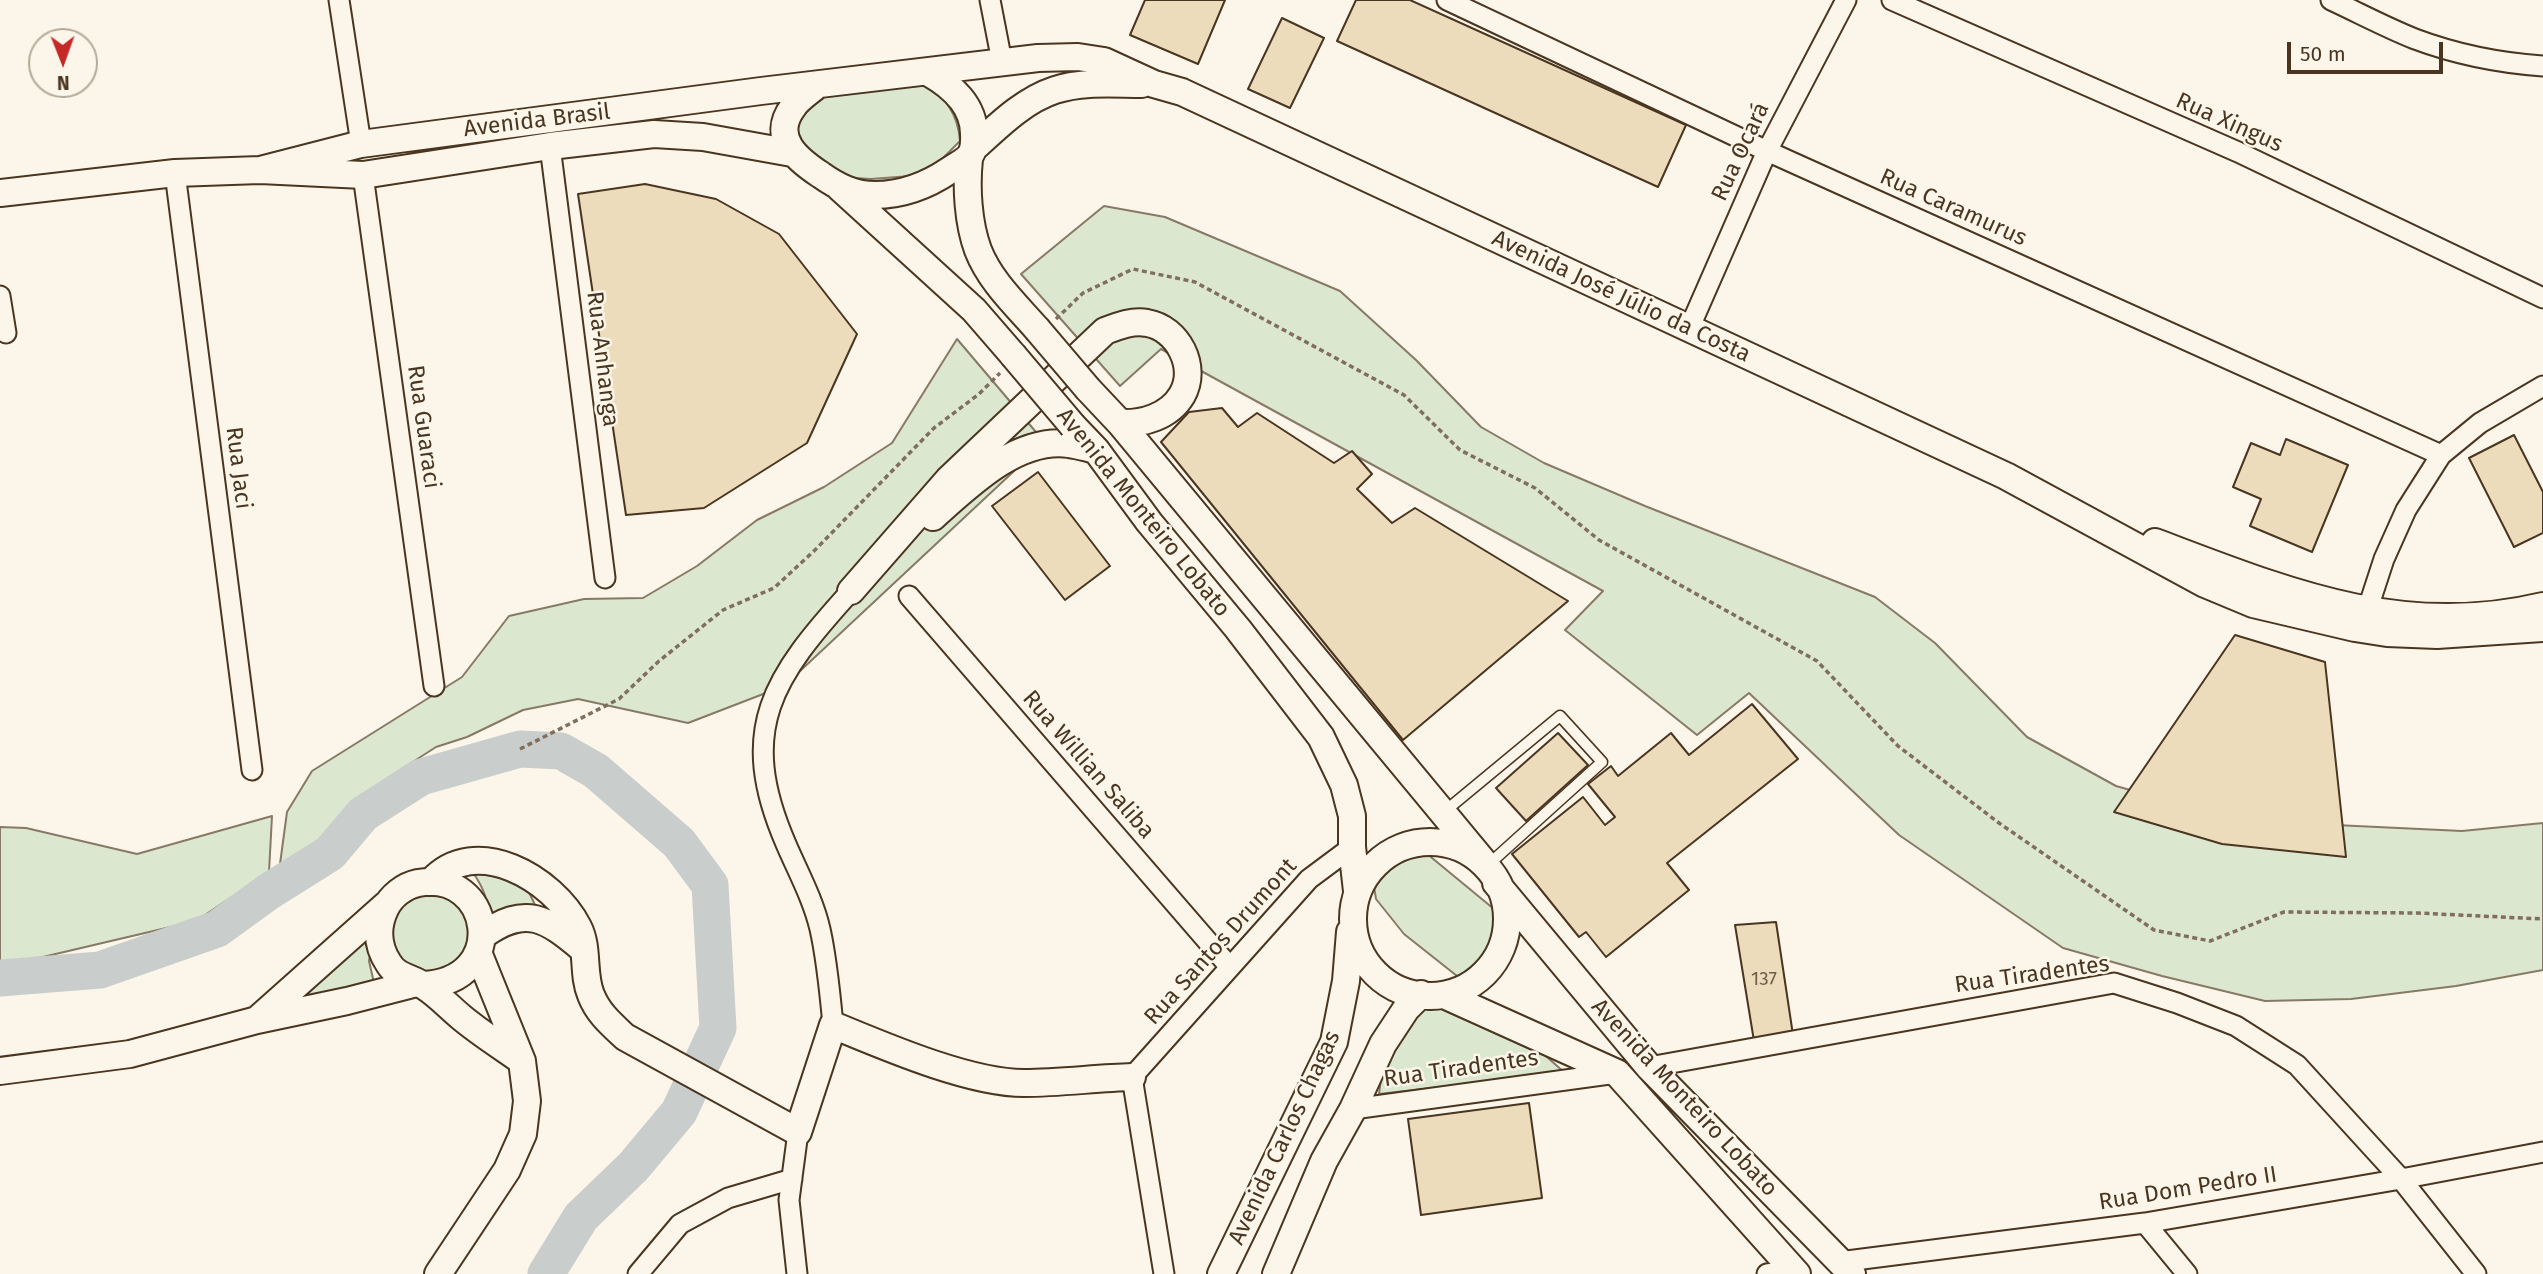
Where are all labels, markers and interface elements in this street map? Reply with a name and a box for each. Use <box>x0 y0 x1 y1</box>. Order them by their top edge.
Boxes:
north arrow <box>28 28 98 98</box>
scale bar <box>2291 28 2447 72</box>
text: 50 m <box>2300 41 2346 67</box>
text: N <box>57 71 70 94</box>
street label: Rua Xingus <box>2171 87 2287 159</box>
street label: Avenida Brasil <box>462 98 612 144</box>
street label: Rua Ocará <box>1706 98 1776 206</box>
street label: Rua Caramurus <box>1875 163 2031 253</box>
street label: Avenida José Júlio da Costa <box>1487 225 1755 369</box>
street label: Rua Anhanga <box>580 290 624 428</box>
street label: Rua Guaraci <box>401 363 445 491</box>
street label: Avenida Monteiro Lobato <box>1050 403 1236 623</box>
street label: Rua Jaci <box>219 425 257 511</box>
street label: Rua Willian Saliba <box>1016 685 1160 845</box>
street label: Rua Santos Drumont <box>1139 853 1303 1031</box>
street label: Rua Tiradentes <box>1953 950 2111 1000</box>
house number: 137 <box>1751 969 1777 991</box>
street label: Avenida Monteiro Lobato <box>1585 993 1783 1203</box>
street label: Avenida Carlos Chagas <box>1223 1027 1347 1249</box>
street label: Rua Tiradentes <box>1382 1044 1540 1094</box>
street label: Rua Dom Pedro II <box>2097 1161 2279 1217</box>

